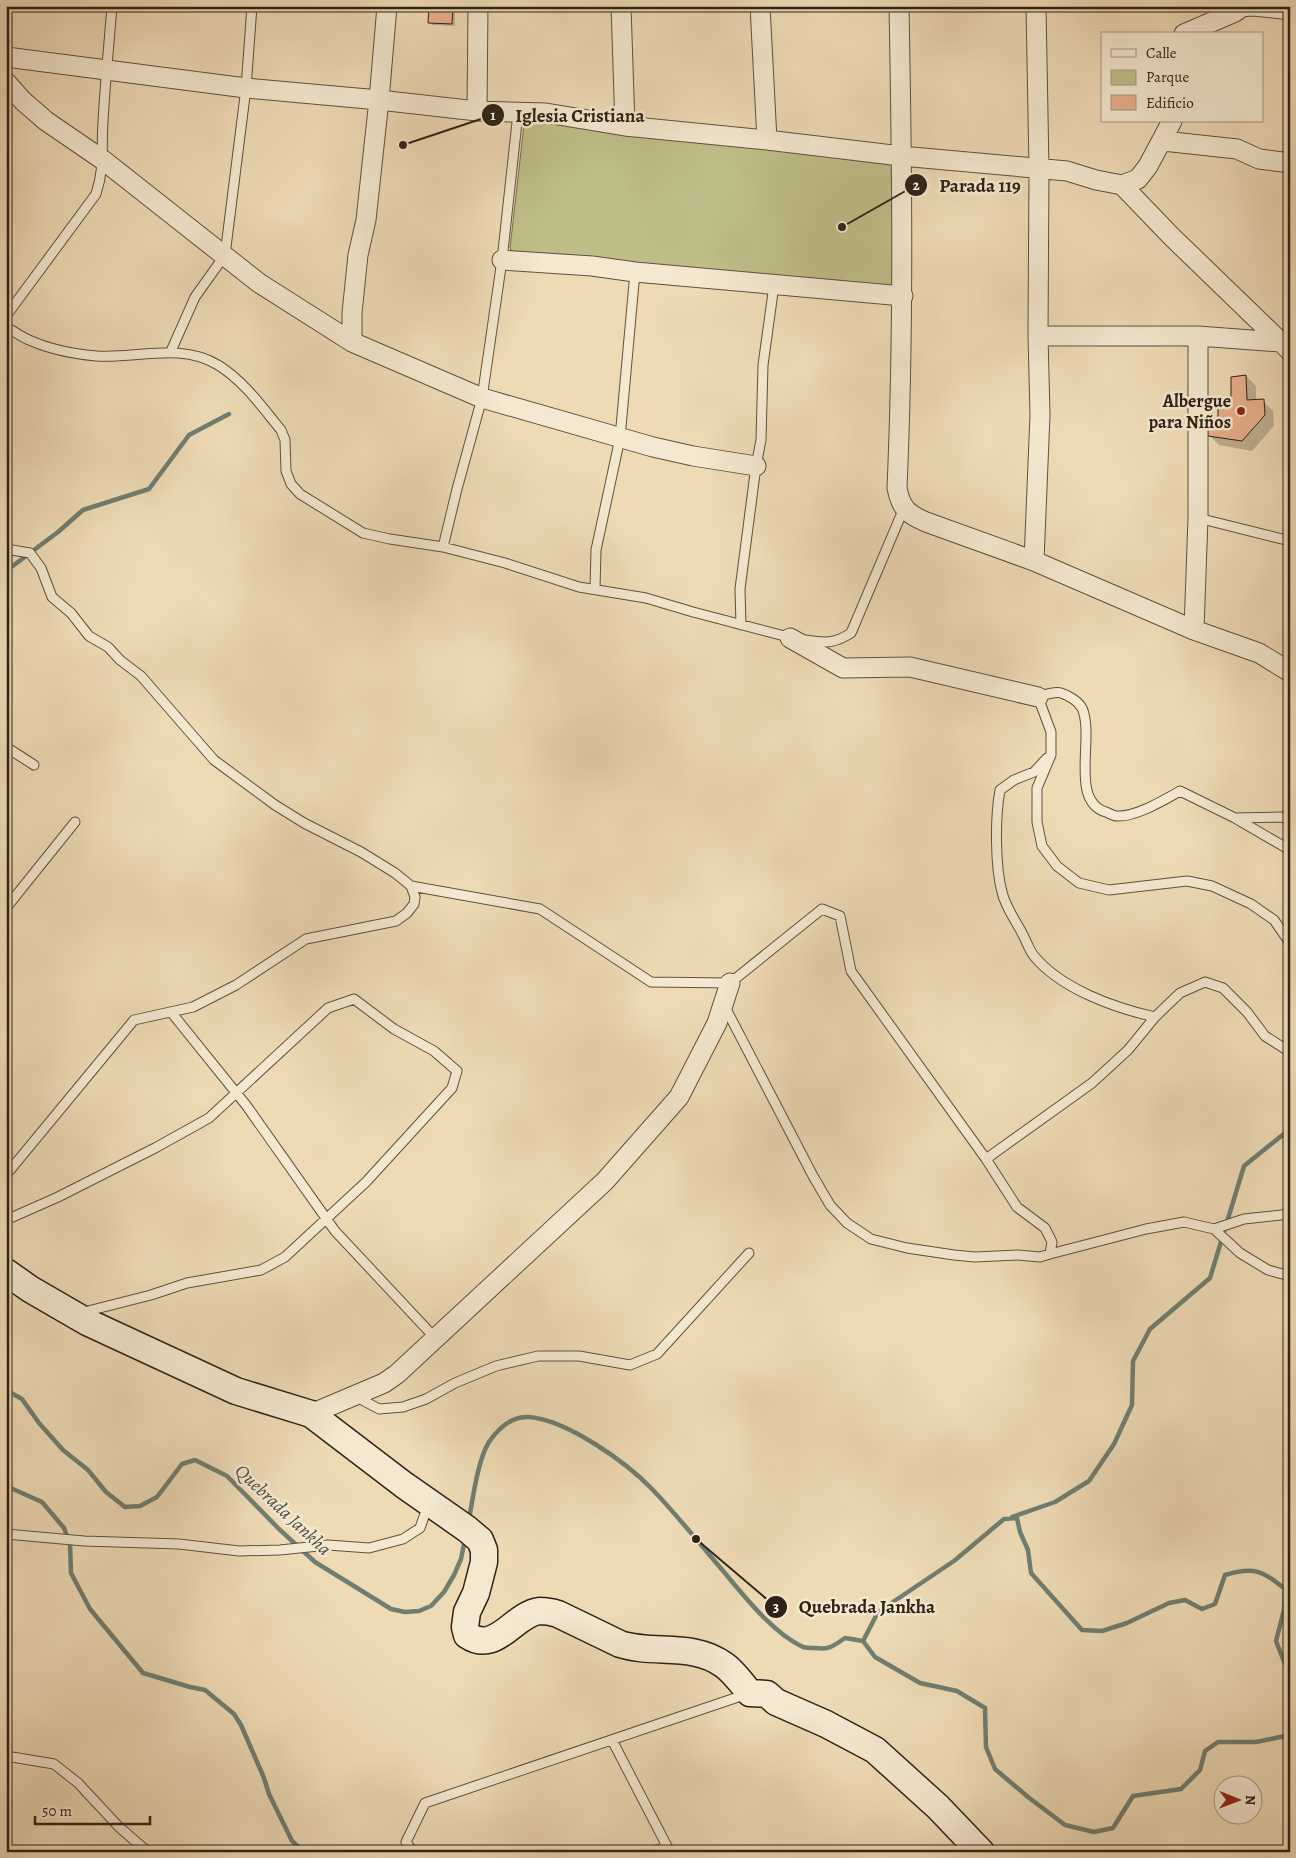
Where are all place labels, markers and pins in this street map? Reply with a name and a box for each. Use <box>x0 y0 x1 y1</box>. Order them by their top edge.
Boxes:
callout: Iglesia Cristiana <box>481 98 655 132</box>
callout: Parada 119 <box>904 168 1030 202</box>
place label: Albergue para Niños <box>1148 389 1231 434</box>
marker: Albergue para Niños <box>1235 405 1247 417</box>
callout: Quebrada Jankha <box>764 1590 945 1624</box>

